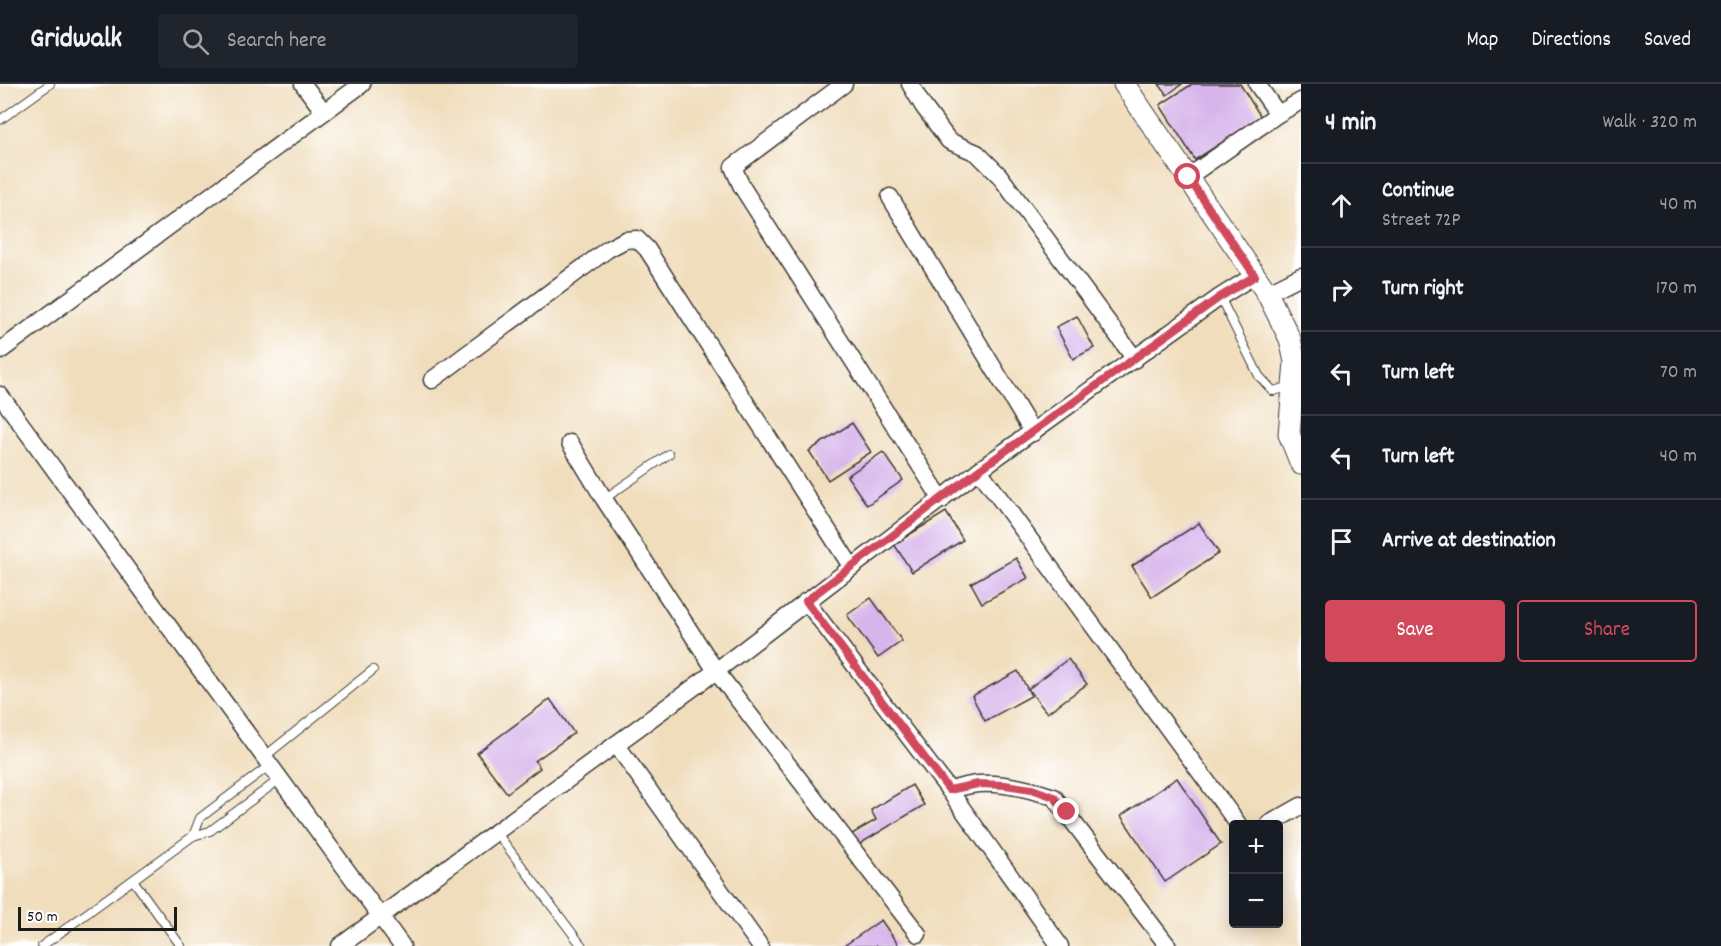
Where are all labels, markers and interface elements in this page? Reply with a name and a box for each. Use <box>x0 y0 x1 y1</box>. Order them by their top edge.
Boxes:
search box <box>158 14 578 68</box>
text: Gridwalk <box>30 21 122 61</box>
icon: search <box>179 25 212 58</box>
text: Search here <box>227 26 327 57</box>
text: Map <box>1467 26 1498 56</box>
text: Directions <box>1531 26 1611 56</box>
text: Saved <box>1644 26 1691 56</box>
text: 4 min <box>1325 105 1376 142</box>
text: Walk · 320 m <box>1603 109 1697 137</box>
route start <box>1174 163 1200 189</box>
text: Continue <box>1382 176 1454 207</box>
icon: ahead <box>1325 189 1358 222</box>
text: 40 m <box>1659 191 1697 219</box>
text: Street 72P <box>1382 207 1461 235</box>
icon: right <box>1325 273 1358 306</box>
text: Turn right <box>1382 274 1464 305</box>
text: 170 m <box>1656 275 1697 303</box>
icon: left <box>1325 357 1358 390</box>
text: Turn left <box>1382 358 1454 389</box>
text: 70 m <box>1660 359 1697 387</box>
icon: left <box>1325 441 1358 474</box>
text: Turn left <box>1382 442 1454 473</box>
text: 40 m <box>1659 443 1697 471</box>
icon: arrive <box>1325 525 1358 558</box>
text: Arrive at destination <box>1382 526 1556 557</box>
button: Save <box>1325 600 1505 662</box>
button: Share <box>1517 600 1697 662</box>
route end <box>1053 798 1079 824</box>
map controls <box>1229 820 1283 928</box>
button: + <box>1229 820 1283 874</box>
button: − <box>1229 874 1283 928</box>
scale bar <box>18 904 177 932</box>
text: 50 m <box>27 906 58 929</box>

